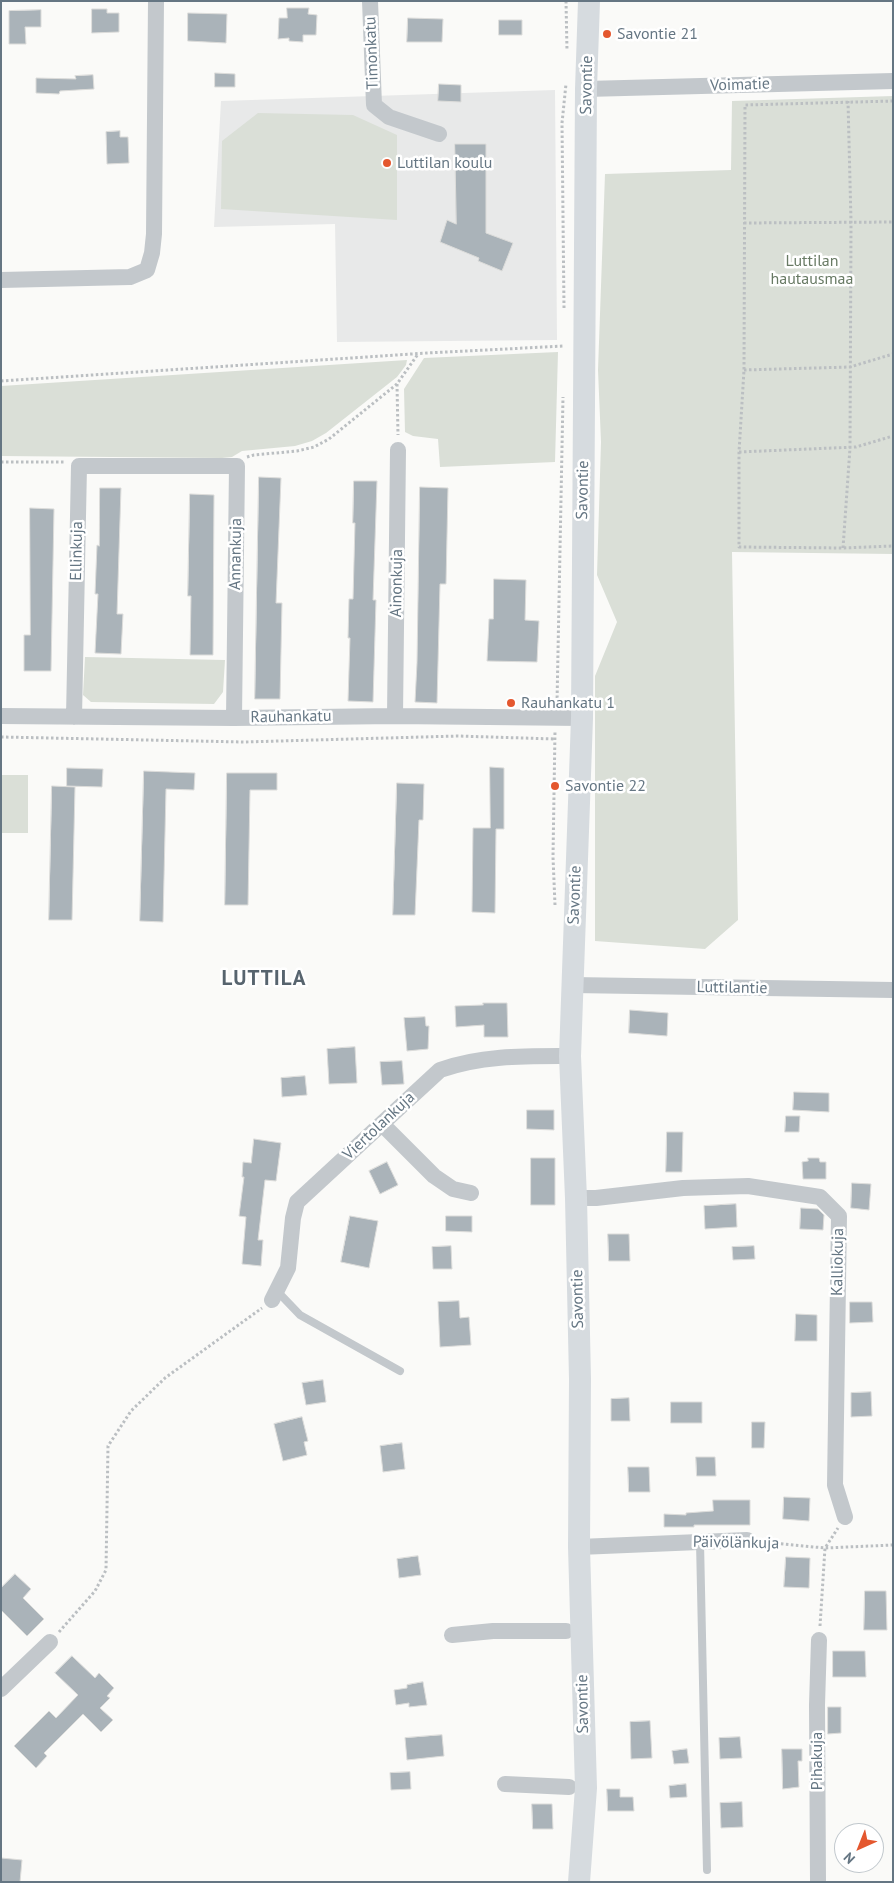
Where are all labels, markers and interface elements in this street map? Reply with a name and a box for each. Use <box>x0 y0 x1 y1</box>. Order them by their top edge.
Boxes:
street label: Timonkatu <box>361 16 383 90</box>
place label: Savontie 21 <box>617 24 698 44</box>
marker: Savontie 21 <box>601 28 613 40</box>
street label: Savontie <box>577 55 597 115</box>
street label: Voimatie <box>710 74 770 96</box>
place label: Luttilan koulu <box>397 153 492 173</box>
marker: Luttilan koulu <box>381 157 393 169</box>
park label: Luttilan hautausmaa <box>771 251 853 289</box>
street label: Savontie <box>573 460 593 520</box>
street label: Annankuja <box>226 518 246 590</box>
street label: Ellinkuja <box>67 521 87 581</box>
street label: Ainonkuja <box>387 549 407 617</box>
place label: Rauhankatu 1 <box>521 693 615 713</box>
marker: Rauhankatu 1 <box>505 697 517 709</box>
street label: Rauhankatu <box>250 707 332 727</box>
place label: Savontie 22 <box>565 776 646 796</box>
marker: Savontie 22 <box>549 780 561 792</box>
street label: Savontie <box>564 865 586 925</box>
district label: LUTTILA <box>221 966 307 992</box>
street label: Luttilantie <box>696 978 768 998</box>
street label: Viertolankuja <box>339 1088 419 1164</box>
street label: Kalliokuja <box>828 1228 848 1296</box>
street label: Savontie <box>568 1269 588 1329</box>
street label: Päivölänkuja <box>693 1533 779 1553</box>
street label: Savontie <box>573 1674 593 1734</box>
street label: Pihakuja <box>807 1732 827 1790</box>
north arrow <box>834 1823 884 1873</box>
text: N <box>840 1848 859 1868</box>

